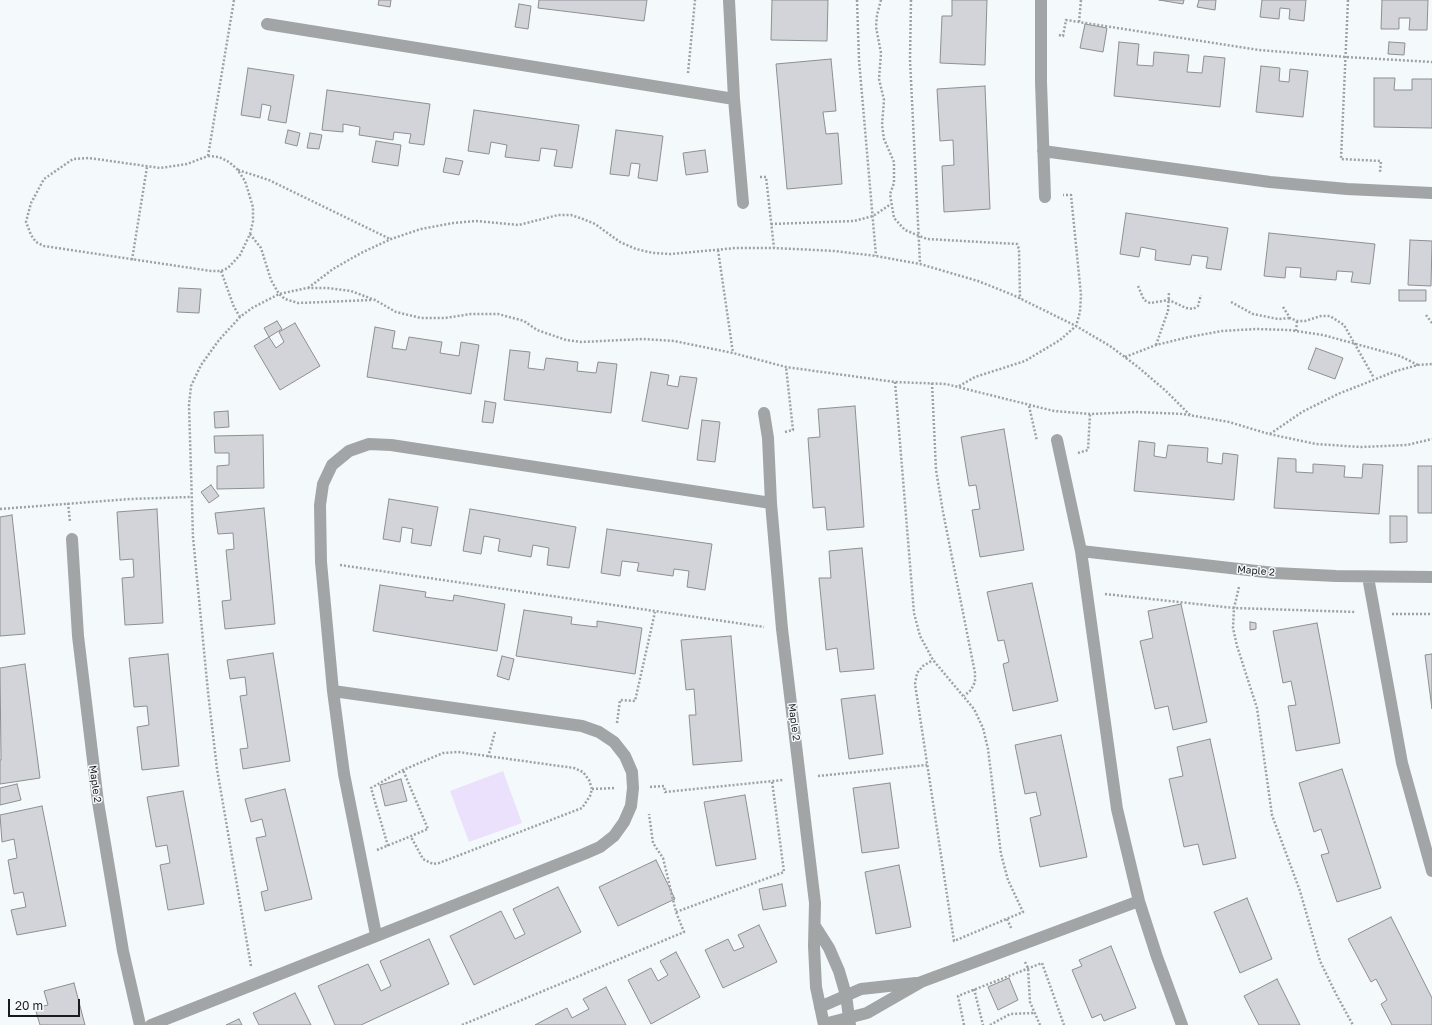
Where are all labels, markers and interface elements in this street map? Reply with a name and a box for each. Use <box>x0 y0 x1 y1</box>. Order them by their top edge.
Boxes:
street label: Maple 2 <box>1237 563 1275 579</box>
street label: Maple 2 <box>786 703 802 741</box>
street label: Maple 2 <box>86 765 104 803</box>
scale bar <box>10 991 82 1017</box>
text: 20 m <box>15 998 43 1013</box>

